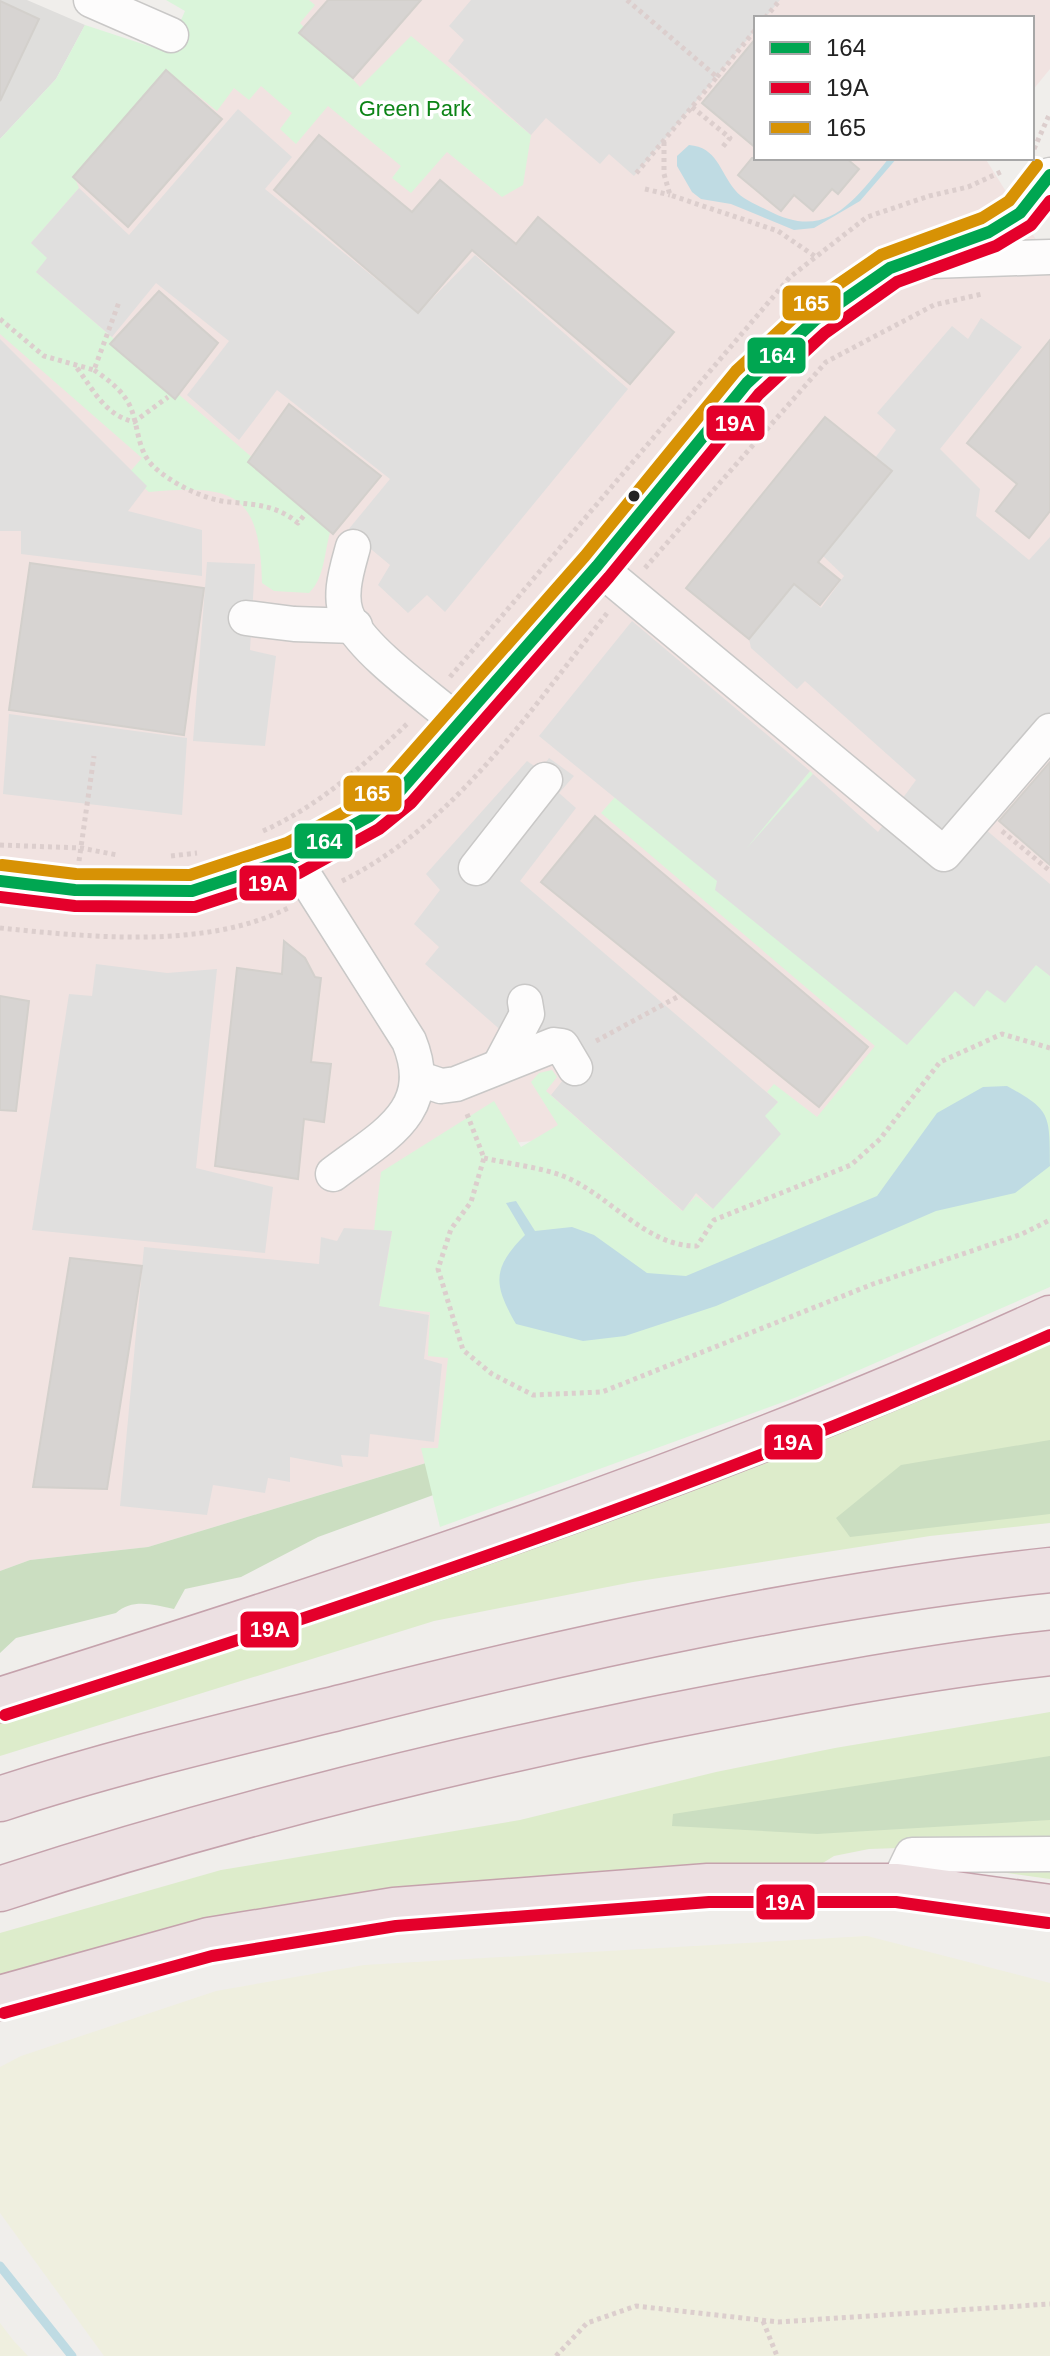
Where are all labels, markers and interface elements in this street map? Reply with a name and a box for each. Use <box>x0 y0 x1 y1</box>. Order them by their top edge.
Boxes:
legend <box>754 16 1034 160</box>
text: 164 <box>826 34 866 61</box>
text: 19A <box>826 74 869 101</box>
park label: Green Park <box>359 96 472 121</box>
text: 165 <box>826 114 866 141</box>
line badge: 165 <box>781 284 842 322</box>
text: 165 <box>793 291 829 316</box>
line badge: 164 <box>746 336 807 375</box>
text: 164 <box>759 343 796 368</box>
line badge: 19A <box>705 404 766 442</box>
text: 19A <box>715 411 755 436</box>
unlabelled marker <box>626 488 642 504</box>
line badge: 165 <box>342 774 403 813</box>
text: 165 <box>354 781 390 806</box>
line badge: 164 <box>293 822 354 860</box>
text: 164 <box>306 829 343 854</box>
line badge: 19A <box>238 864 298 902</box>
text: 19A <box>248 871 288 896</box>
line badge: 19A <box>763 1423 824 1461</box>
text: 19A <box>773 1430 813 1455</box>
line badge: 19A <box>239 1610 300 1649</box>
text: 19A <box>250 1617 290 1642</box>
line badge: 19A <box>755 1883 816 1921</box>
text: 19A <box>765 1890 805 1915</box>

